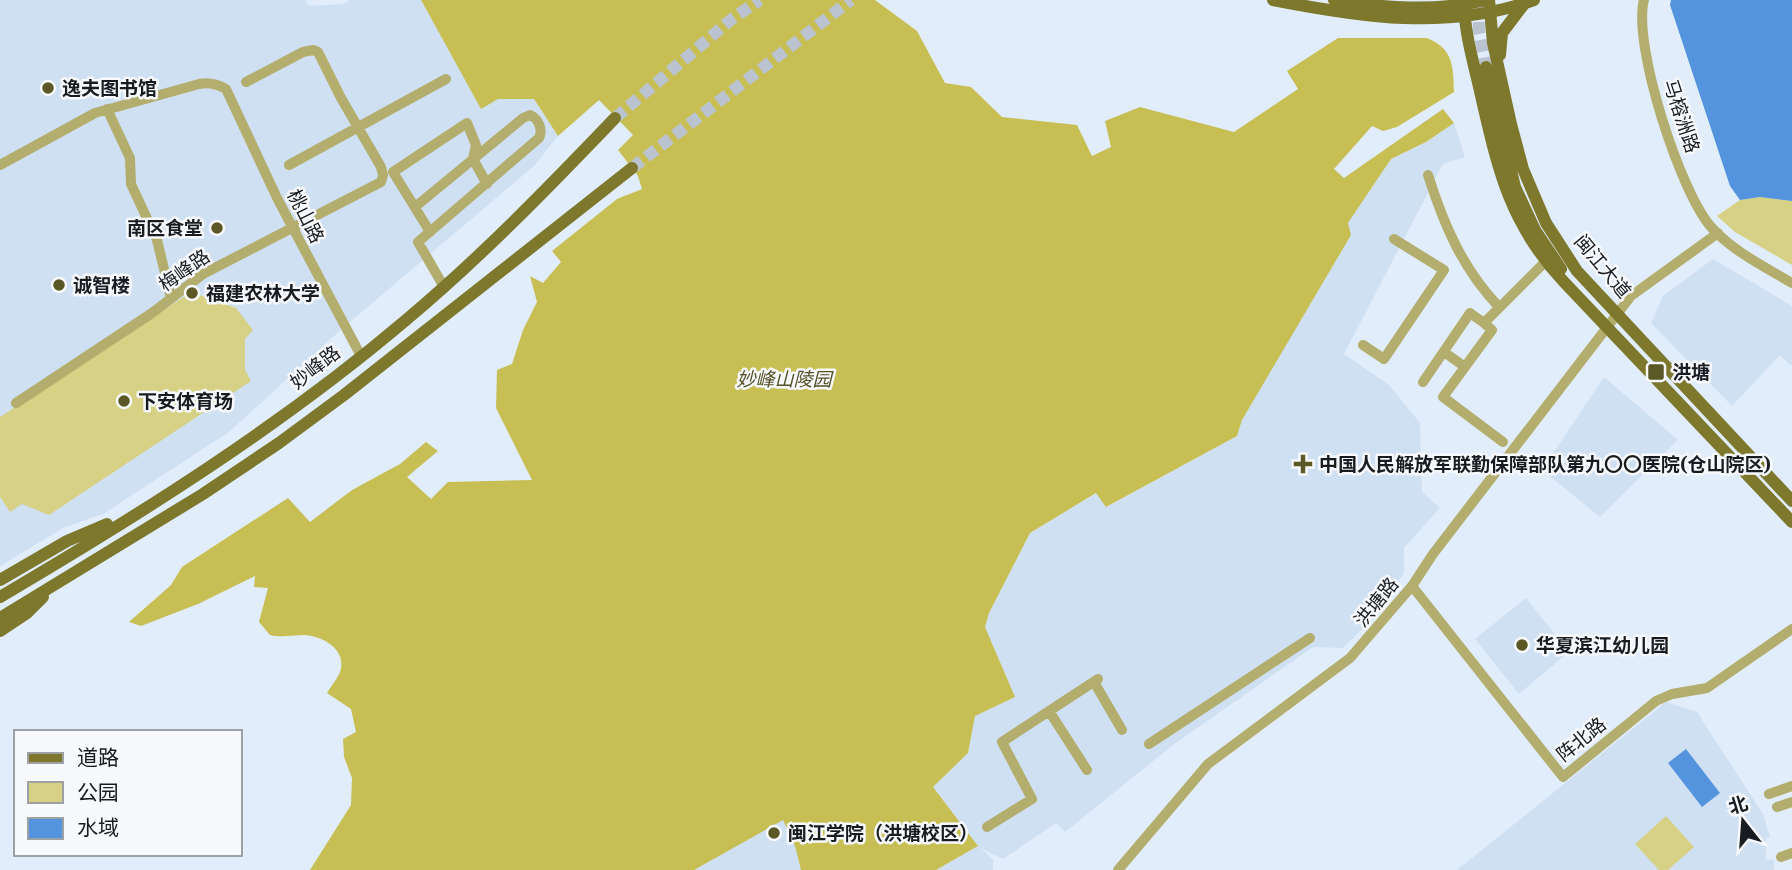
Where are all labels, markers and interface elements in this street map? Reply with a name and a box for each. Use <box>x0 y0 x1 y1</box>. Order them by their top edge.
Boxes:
place label: 逸夫图书馆 <box>62 75 157 101</box>
street label: 马榕洲路 <box>1658 76 1706 156</box>
marker: 逸夫图书馆 <box>40 80 56 96</box>
street label: 桃山路 <box>281 185 331 247</box>
place label: 南区食堂 <box>127 215 203 241</box>
marker: 南区食堂 <box>209 220 225 236</box>
street label: 闽江大道 <box>1569 229 1637 303</box>
street label: 梅峰路 <box>153 243 215 297</box>
place label: 诚智楼 <box>73 272 130 298</box>
marker: 诚智楼 <box>51 277 67 293</box>
place label: 福建农林大学 <box>206 280 320 306</box>
marker: 福建农林大学 <box>184 285 200 301</box>
street label: 妙峰路 <box>285 339 345 395</box>
place label: 洪塘 <box>1672 359 1710 385</box>
marker: 洪塘 <box>1646 362 1666 382</box>
park label: 妙峰山陵园 <box>736 366 834 392</box>
place label: 下安体育场 <box>138 388 233 414</box>
marker: 下安体育场 <box>116 393 132 409</box>
place label: 中国人民解放军联勤保障部队第九〇〇医院(仓山院区) <box>1319 451 1771 477</box>
marker: 中国人民解放军联勤保障部队第九〇〇医院(仓山院区) <box>1293 454 1313 474</box>
street label: 洪塘路 <box>1348 572 1404 632</box>
place label: 华夏滨江幼儿园 <box>1536 632 1669 658</box>
marker: 华夏滨江幼儿园 <box>1514 637 1530 653</box>
street label: 阵北路 <box>1551 711 1611 767</box>
legend <box>14 730 242 856</box>
text: 道路 <box>77 743 119 771</box>
text: 公园 <box>77 778 119 806</box>
north arrow <box>1708 786 1778 856</box>
text: 北 <box>1725 790 1751 820</box>
text: 水域 <box>77 813 119 841</box>
place label: 闽江学院（洪塘校区） <box>788 820 978 846</box>
marker: 闽江学院（洪塘校区） <box>766 825 782 841</box>

